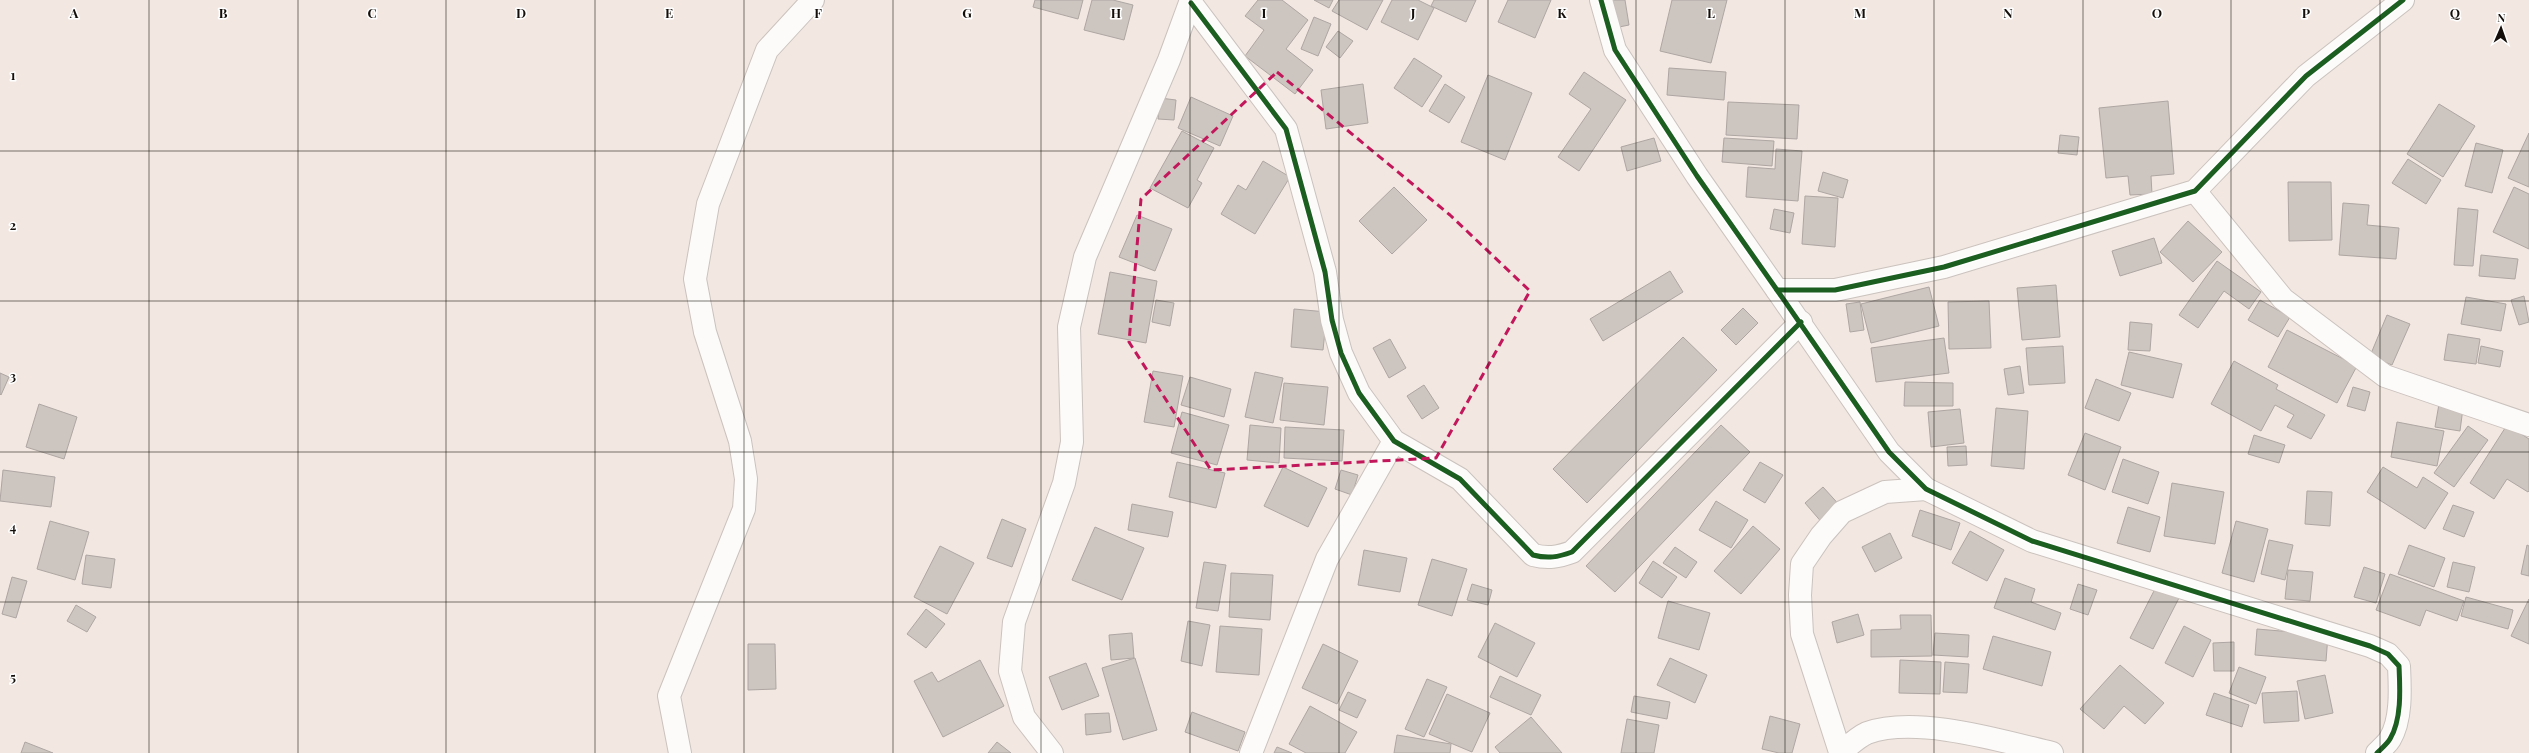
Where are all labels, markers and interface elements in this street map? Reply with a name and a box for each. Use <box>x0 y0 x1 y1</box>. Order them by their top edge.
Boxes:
text: A <box>69 4 79 21</box>
text: B <box>219 4 228 21</box>
text: C <box>367 4 377 21</box>
text: D <box>516 4 526 21</box>
text: E <box>665 4 673 21</box>
text: F <box>814 4 822 21</box>
text: G <box>962 4 972 21</box>
text: H <box>1111 4 1121 21</box>
text: I <box>1262 4 1267 21</box>
text: J <box>1410 4 1416 21</box>
text: K <box>1557 4 1567 21</box>
text: L <box>1707 4 1715 21</box>
text: M <box>1854 4 1866 21</box>
text: N <box>2003 4 2013 21</box>
text: O <box>2152 4 2162 21</box>
text: P <box>2302 4 2311 21</box>
text: Q <box>2450 4 2461 21</box>
north arrow <box>2481 8 2521 48</box>
text: N <box>2497 10 2506 25</box>
text: 1 <box>11 66 16 83</box>
text: 2 <box>10 216 17 233</box>
text: 3 <box>10 367 16 384</box>
text: 4 <box>10 518 17 535</box>
text: 5 <box>10 668 16 685</box>

